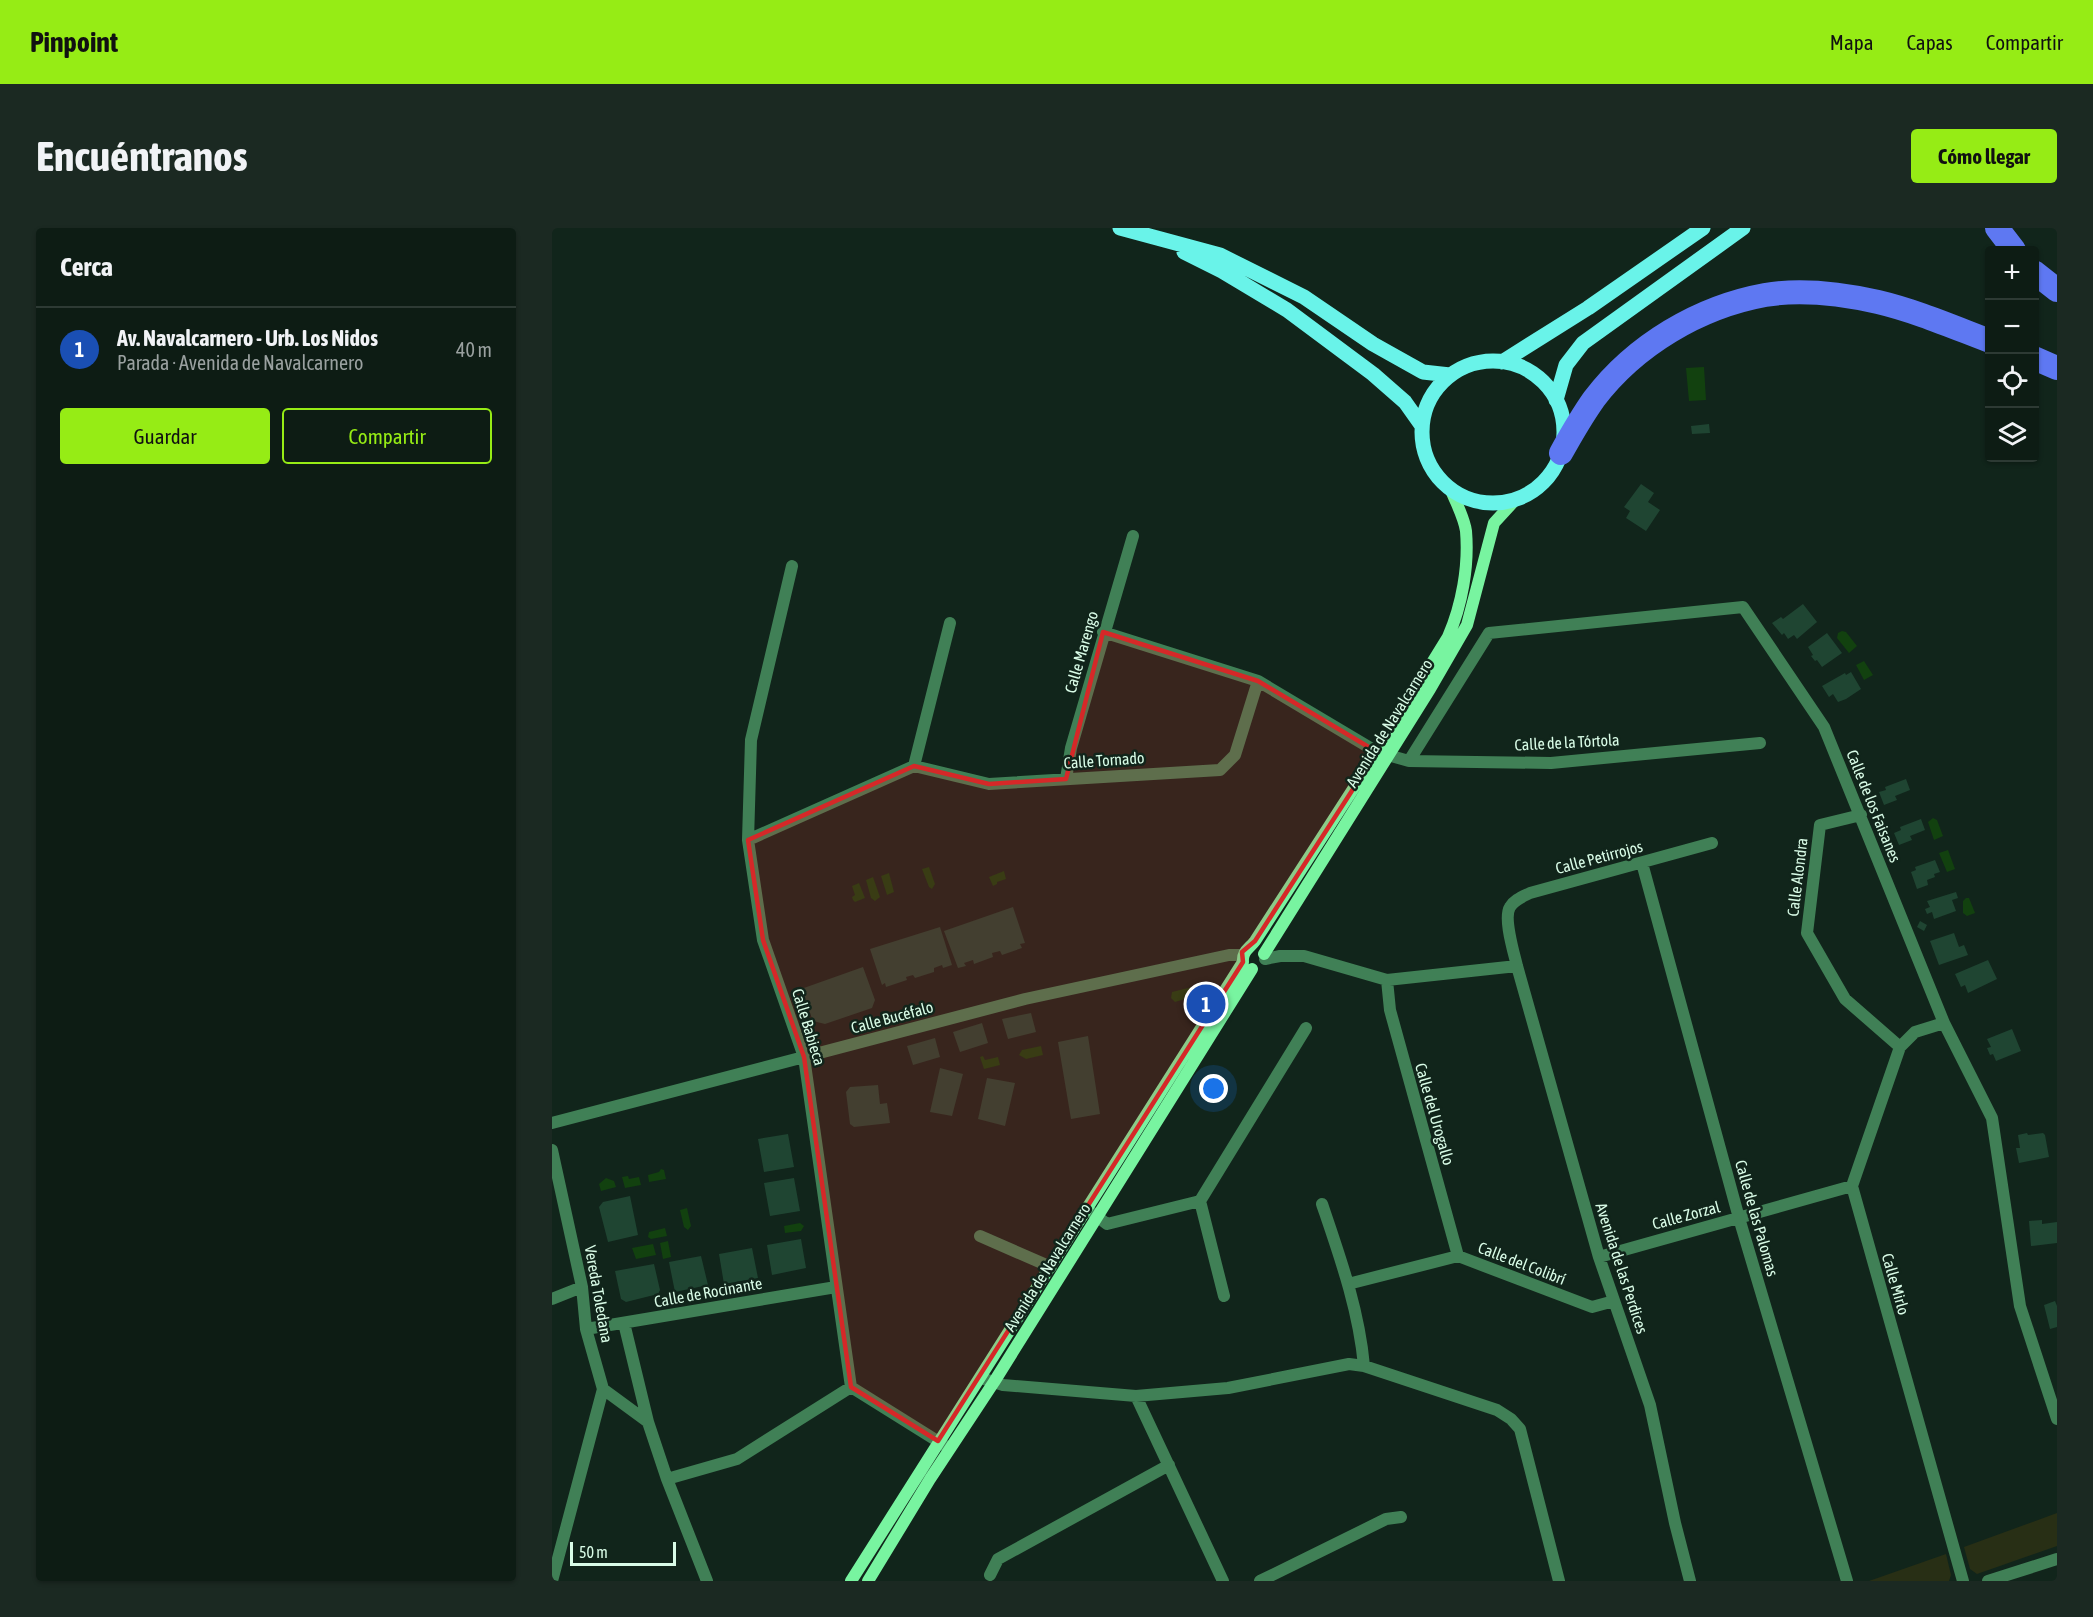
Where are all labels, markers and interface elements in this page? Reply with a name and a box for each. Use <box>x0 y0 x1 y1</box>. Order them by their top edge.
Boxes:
text: Pinpoint <box>30 26 118 58</box>
text: Mapa <box>1830 30 1873 54</box>
text: Capas <box>1906 30 1953 54</box>
text: Compartir <box>1986 30 2063 54</box>
button: Cómo llegar <box>1911 129 2057 183</box>
text: Encuéntranos <box>36 132 248 180</box>
map controls <box>1985 246 2039 462</box>
button: + <box>1985 246 2039 300</box>
text: Cerca <box>60 252 113 282</box>
button: − <box>1985 300 2039 354</box>
text: Av. Navalcarnero - Urb. Los Nidos <box>117 325 378 351</box>
text: 1 <box>75 338 84 361</box>
text: 40 m <box>456 338 492 361</box>
text: Parada · Avenida de Navalcarnero <box>117 351 363 374</box>
button: locate <box>1985 354 2039 408</box>
button: Guardar <box>60 408 270 464</box>
button: Compartir <box>282 408 492 464</box>
button: layers <box>1985 408 2039 462</box>
street label: Calle Marengo <box>1061 609 1102 695</box>
street label: Avenida de Navalcarnero <box>1342 656 1436 790</box>
street label: Calle de la Tórtola <box>1514 730 1620 754</box>
street label: Calle de los Faisanes <box>1843 747 1905 865</box>
street label: Calle Tornado <box>1063 748 1145 772</box>
street label: Calle Petirrojos <box>1553 837 1645 878</box>
street label: Calle Alondra <box>1783 837 1811 917</box>
pin: 1 <box>1186 982 1226 1026</box>
street label: Calle Babieca <box>789 986 829 1068</box>
street label: Calle Bucéfalo <box>849 997 935 1037</box>
street label: Calle del Urogallo <box>1411 1061 1458 1167</box>
your location <box>1199 1074 1228 1103</box>
street label: Calle de las Palomas <box>1732 1158 1782 1279</box>
street label: Calle Zorzal <box>1650 1197 1723 1233</box>
street label: Avenida de Navalcarnero <box>1000 1200 1094 1334</box>
street label: Avenida de las Perdices <box>1592 1200 1652 1336</box>
street label: Calle del Colibrí <box>1476 1238 1569 1288</box>
street label: Vereda Toledana <box>582 1244 616 1344</box>
street label: Calle Mirlo <box>1879 1251 1913 1317</box>
street label: Calle de Rocinante <box>653 1274 763 1310</box>
scale bar <box>570 1539 676 1566</box>
text: 50 m <box>579 1543 608 1561</box>

